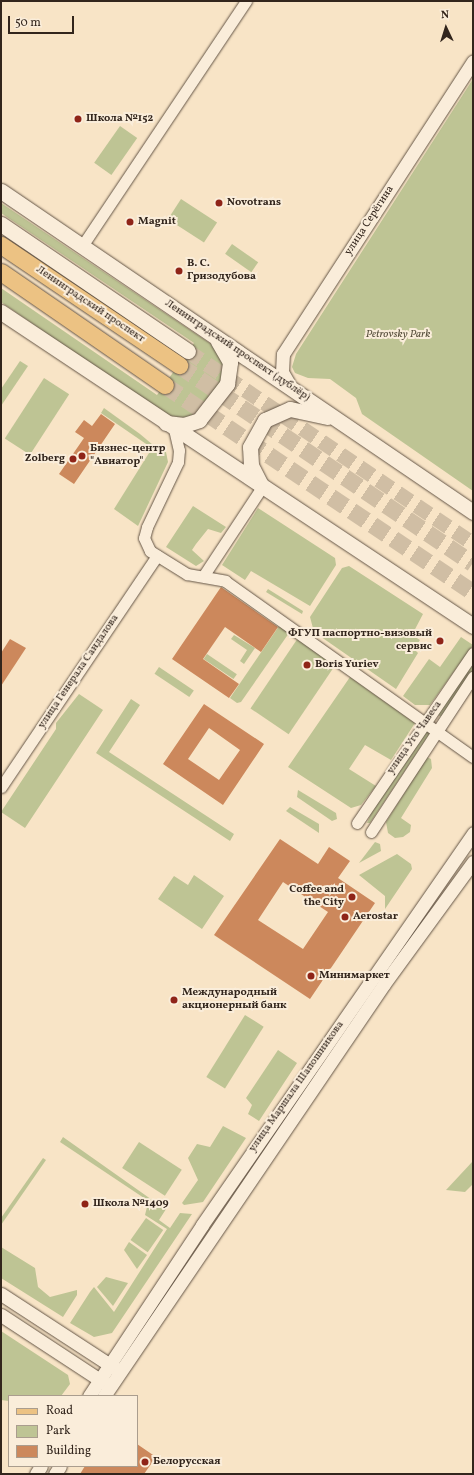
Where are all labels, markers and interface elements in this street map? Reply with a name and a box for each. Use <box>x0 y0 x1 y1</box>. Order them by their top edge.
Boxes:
scale bar <box>10 8 76 34</box>
north arrow <box>426 8 466 48</box>
text: N <box>441 8 450 23</box>
text: 50 m <box>15 15 41 31</box>
place label: Школа №152 <box>86 112 153 126</box>
marker: Школа №152 <box>73 114 83 124</box>
street label: улица Серёгина <box>343 184 397 258</box>
place label: Novotrans <box>227 196 281 210</box>
marker: Novotrans <box>214 198 224 208</box>
place label: Magnit <box>138 215 176 229</box>
marker: Magnit <box>125 217 135 227</box>
place label: В. С. Гризодубова <box>187 258 256 284</box>
street label: Ленинградский проспект <box>33 264 147 346</box>
marker: В. С. Гризодубова <box>174 266 184 276</box>
street label: Ленинградский проспект (дублёр) <box>162 297 312 405</box>
park label: Petrovsky Park <box>366 328 430 342</box>
place label: Бизнес-центр "Авиатор" <box>90 443 165 469</box>
marker: Бизнес-центр "Авиатор" <box>77 451 87 461</box>
place label: Zolberg <box>25 452 65 466</box>
marker: Zolberg <box>68 454 78 464</box>
street label: улица Генерала Сандалова <box>36 612 122 732</box>
place label: ФГУП паспортно-визовый сервис <box>288 628 432 654</box>
marker: ФГУП паспортно-визовый сервис <box>435 636 445 646</box>
place label: Boris Yuriev <box>315 658 379 672</box>
marker: Boris Yuriev <box>302 660 312 670</box>
street label: улица Уго Чавеса <box>385 699 445 777</box>
place label: Coffee and the City <box>289 884 344 910</box>
marker: Coffee and the City <box>347 892 357 902</box>
place label: Aerostar <box>353 910 398 924</box>
marker: Aerostar <box>340 912 350 922</box>
place label: Минимаркет <box>319 969 390 983</box>
marker: Минимаркет <box>306 971 316 981</box>
place label: Международный акционерный банк <box>182 987 287 1013</box>
marker: Международный акционерный банк <box>169 995 179 1005</box>
street label: улица Маршала Шапошникова <box>247 1019 347 1155</box>
place label: Школа №1409 <box>93 1197 169 1211</box>
marker: Школа №1409 <box>80 1199 90 1209</box>
legend <box>8 1395 138 1467</box>
text: Road <box>46 1403 73 1419</box>
text: Park <box>46 1423 71 1439</box>
text: Building <box>46 1443 91 1459</box>
place label: Белорусская <box>153 1455 220 1469</box>
marker: Белорусская <box>140 1457 150 1467</box>

